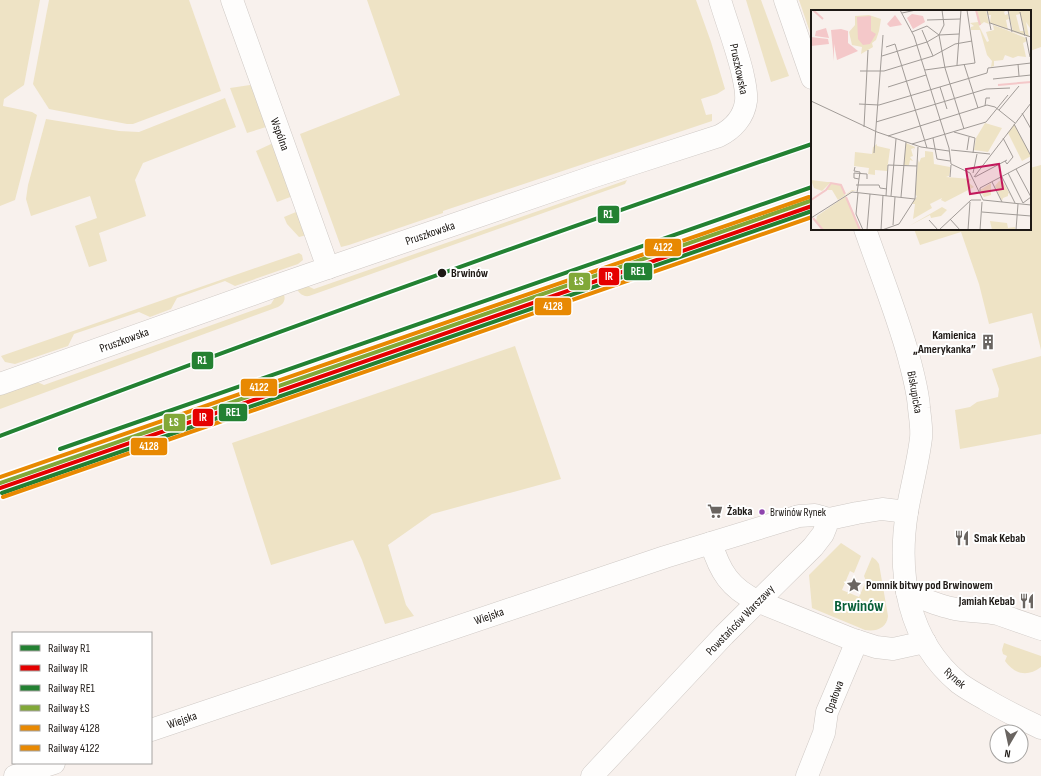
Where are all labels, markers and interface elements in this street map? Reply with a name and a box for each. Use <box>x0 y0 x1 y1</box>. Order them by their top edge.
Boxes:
inset map <box>811 10 1031 230</box>
street label: Pruszkowska <box>726 42 751 96</box>
street label: Wspólna <box>267 116 293 153</box>
line badge: R1 <box>597 205 620 224</box>
text: R1 <box>603 208 614 221</box>
street label: Pruszkowska <box>403 218 457 249</box>
line badge: 4122 <box>644 238 682 257</box>
text: 4122 <box>653 241 673 254</box>
line badge: RE1 <box>623 262 653 281</box>
text: RE1 <box>631 265 646 278</box>
place label: Brwinów <box>451 266 489 281</box>
marker: Brwinów <box>436 267 448 279</box>
line badge: IR <box>598 267 620 286</box>
text: IR <box>605 270 614 283</box>
line badge: ŁS <box>568 272 591 291</box>
text: ŁS <box>573 275 584 288</box>
line badge: 4128 <box>534 297 572 316</box>
text: 4128 <box>543 300 563 313</box>
street label: Pruszkowska <box>97 324 151 356</box>
place label: Kamienica „Amerykanka” <box>913 328 976 357</box>
building icon: Kamienica „Amerykanka” <box>979 333 997 351</box>
line badge: R1 <box>191 351 214 370</box>
text: R1 <box>197 354 208 367</box>
street label: Biskupicka <box>903 370 926 415</box>
line badge: 4122 <box>240 378 278 397</box>
text: 4122 <box>249 381 269 394</box>
line badge: RE1 <box>218 403 248 422</box>
text: RE1 <box>226 406 241 419</box>
line badge: IR <box>192 408 214 427</box>
text: IR <box>199 411 208 424</box>
line badge: ŁS <box>163 413 186 432</box>
text: ŁS <box>168 416 179 429</box>
line badge: 4128 <box>130 437 168 456</box>
text: 4128 <box>139 440 159 453</box>
supermarket icon: Żabka <box>706 502 724 520</box>
place label: Żabka <box>727 504 752 519</box>
place label: Brwinów Rynek <box>770 506 827 519</box>
marker: Brwinów Rynek <box>757 507 767 517</box>
restaurant icon: Smak Kebab <box>953 529 971 547</box>
place label: Smak Kebab <box>974 531 1025 546</box>
place icon: Pomnik bitwy pod Brwinowem <box>845 576 863 594</box>
place label: Pomnik bitwy pod Brwinowem <box>866 578 993 593</box>
street label: Powstańców Warszawy <box>703 582 778 659</box>
restaurant icon: Jamiah Kebab <box>1018 592 1036 610</box>
place label: Jamiah Kebab <box>958 594 1015 609</box>
district label: Brwinów <box>834 597 884 616</box>
street label: Wiejska <box>472 604 506 629</box>
legend <box>12 632 152 764</box>
text: Railway R1 <box>48 641 91 656</box>
text: Railway IR <box>48 661 89 676</box>
street label: Rynek <box>941 665 969 692</box>
street label: Opałowa <box>822 678 847 716</box>
text: Railway RE1 <box>48 681 96 696</box>
text: Railway ŁS <box>48 701 90 716</box>
street label: Wiejska <box>165 708 199 733</box>
text: Railway 4128 <box>48 721 100 736</box>
north arrow <box>989 724 1029 764</box>
text: Railway 4122 <box>48 741 99 756</box>
text: N <box>1003 746 1011 760</box>

